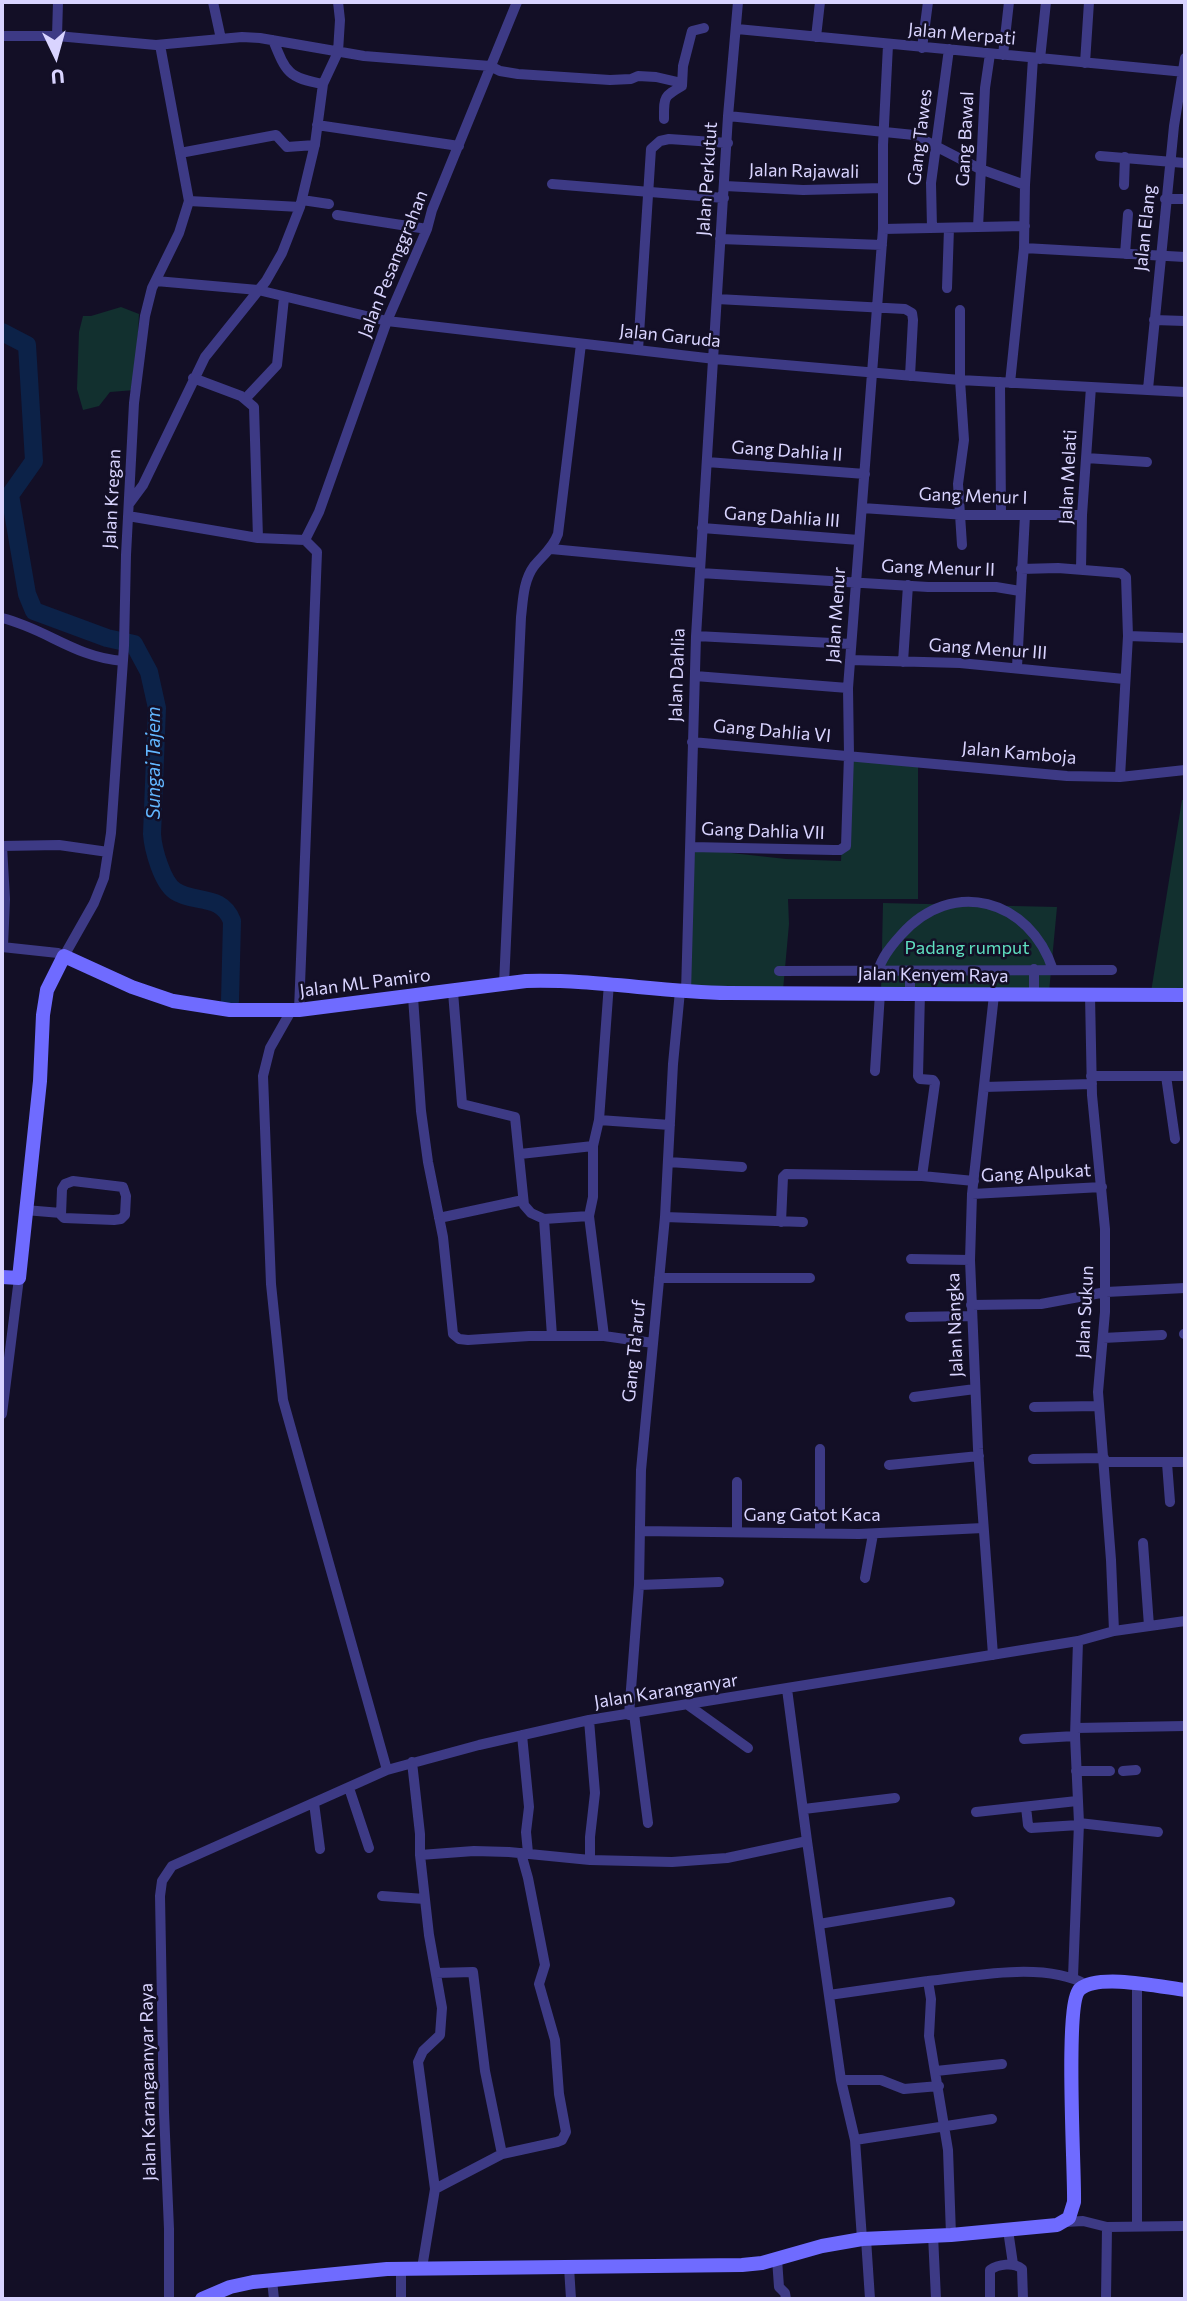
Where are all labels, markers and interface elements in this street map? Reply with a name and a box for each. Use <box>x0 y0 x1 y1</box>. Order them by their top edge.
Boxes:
street label: Jalan Merpati <box>907 19 1017 49</box>
north arrow <box>21 21 91 91</box>
text: U <box>50 65 66 89</box>
street label: Gang Tawes <box>903 87 937 187</box>
street label: Gang Bawal <box>952 91 978 187</box>
street label: Jalan Perkutut <box>692 121 722 237</box>
street label: Jalan Rajawali <box>749 159 859 183</box>
street label: Jalan Elang <box>1130 184 1160 272</box>
street label: Jalan Pesanggrahan <box>354 187 432 341</box>
street label: Jalan Garuda <box>618 320 722 352</box>
street label: Jalan Melati <box>1055 429 1081 525</box>
street label: Gang Dahlia II <box>731 436 843 466</box>
street label: Jalan Kregan <box>99 448 125 550</box>
street label: Gang Menur I <box>918 483 1028 509</box>
street label: Gang Dahlia III <box>723 502 841 532</box>
street label: Gang Menur II <box>881 555 995 581</box>
street label: Jalan Menur <box>822 566 850 664</box>
street label: Jalan Dahlia <box>665 628 689 722</box>
street label: Gang Menur III <box>928 634 1048 664</box>
water label: Sungai Tajem <box>143 706 165 820</box>
street label: Gang Dahlia VI <box>712 715 832 747</box>
street label: Jalan Kamboja <box>961 737 1077 769</box>
street label: Gang Dahlia VII <box>701 818 825 844</box>
park label: Padang rumput <box>904 937 1030 959</box>
street label: Jalan Kenyem Raya <box>857 963 1009 987</box>
street label: Jalan ML Pamiro <box>298 964 432 1002</box>
street label: Gang Alpukat <box>980 1159 1092 1187</box>
street label: Jalan Sukun <box>1072 1265 1098 1359</box>
street label: Jalan Nangka <box>942 1272 968 1378</box>
street label: Gang Ta'aruf <box>618 1299 650 1403</box>
street label: Gang Gatot Kaca <box>743 1504 881 1526</box>
street label: Jalan Karanganyar <box>592 1669 740 1713</box>
street label: Jalan Karangaanyar Raya <box>135 1983 161 2181</box>

